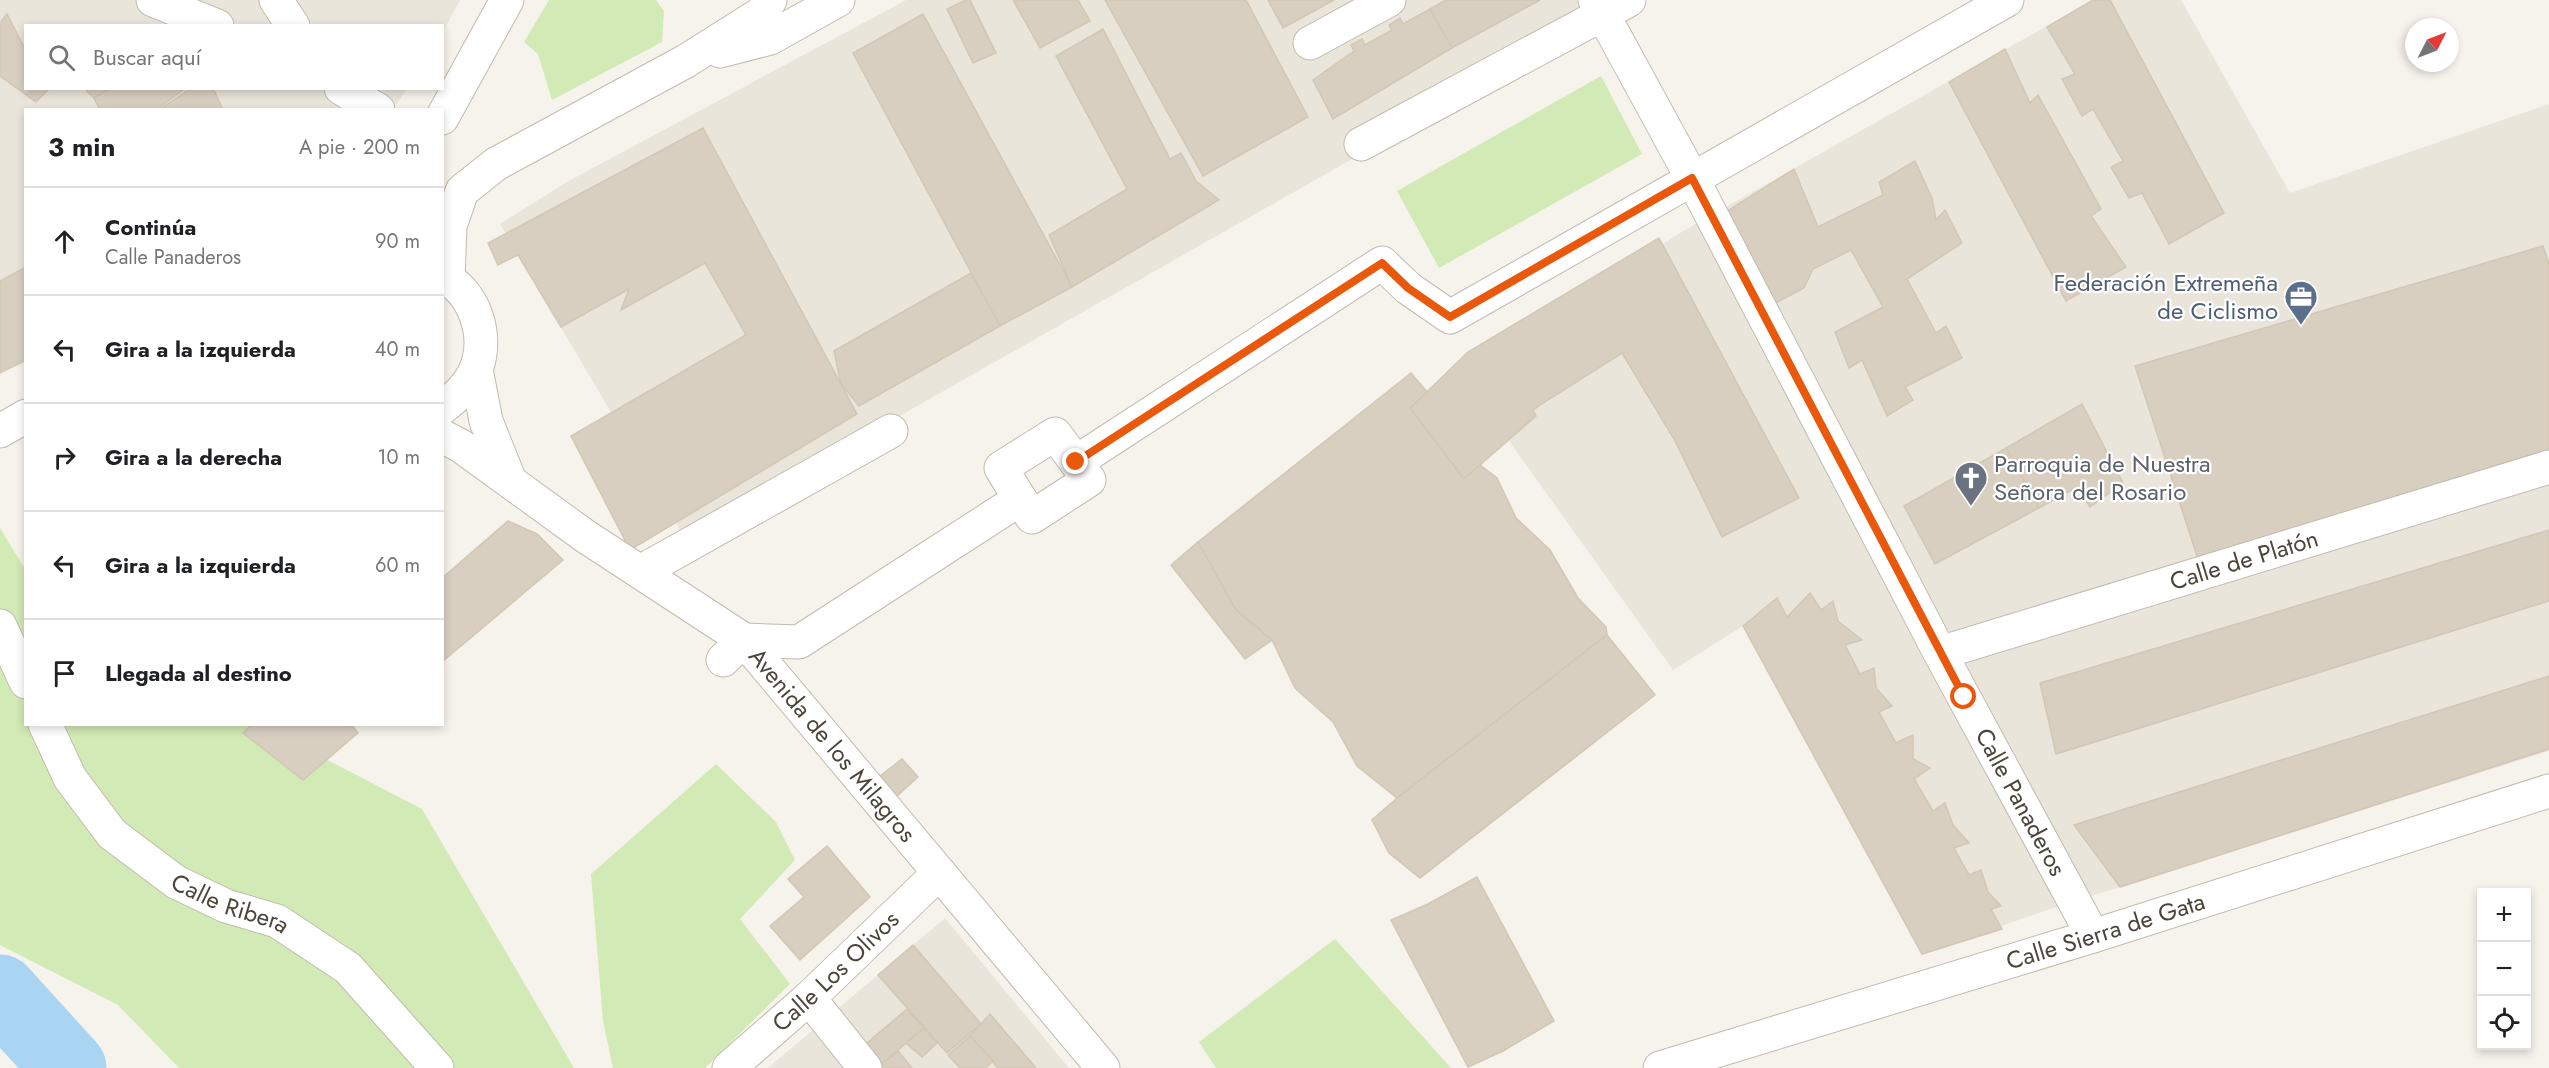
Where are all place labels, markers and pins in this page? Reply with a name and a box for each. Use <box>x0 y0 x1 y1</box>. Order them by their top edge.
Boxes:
place label: Federación Extremeña de Ciclismo <box>2053 265 2278 328</box>
office icon: Federación Extremeña de Ciclismo <box>2283 279 2319 326</box>
place label: Parroquia de Nuestra Señora del Rosario <box>1994 446 2210 509</box>
church icon: Parroquia de Nuestra Señora del Rosario <box>1953 460 1989 507</box>

